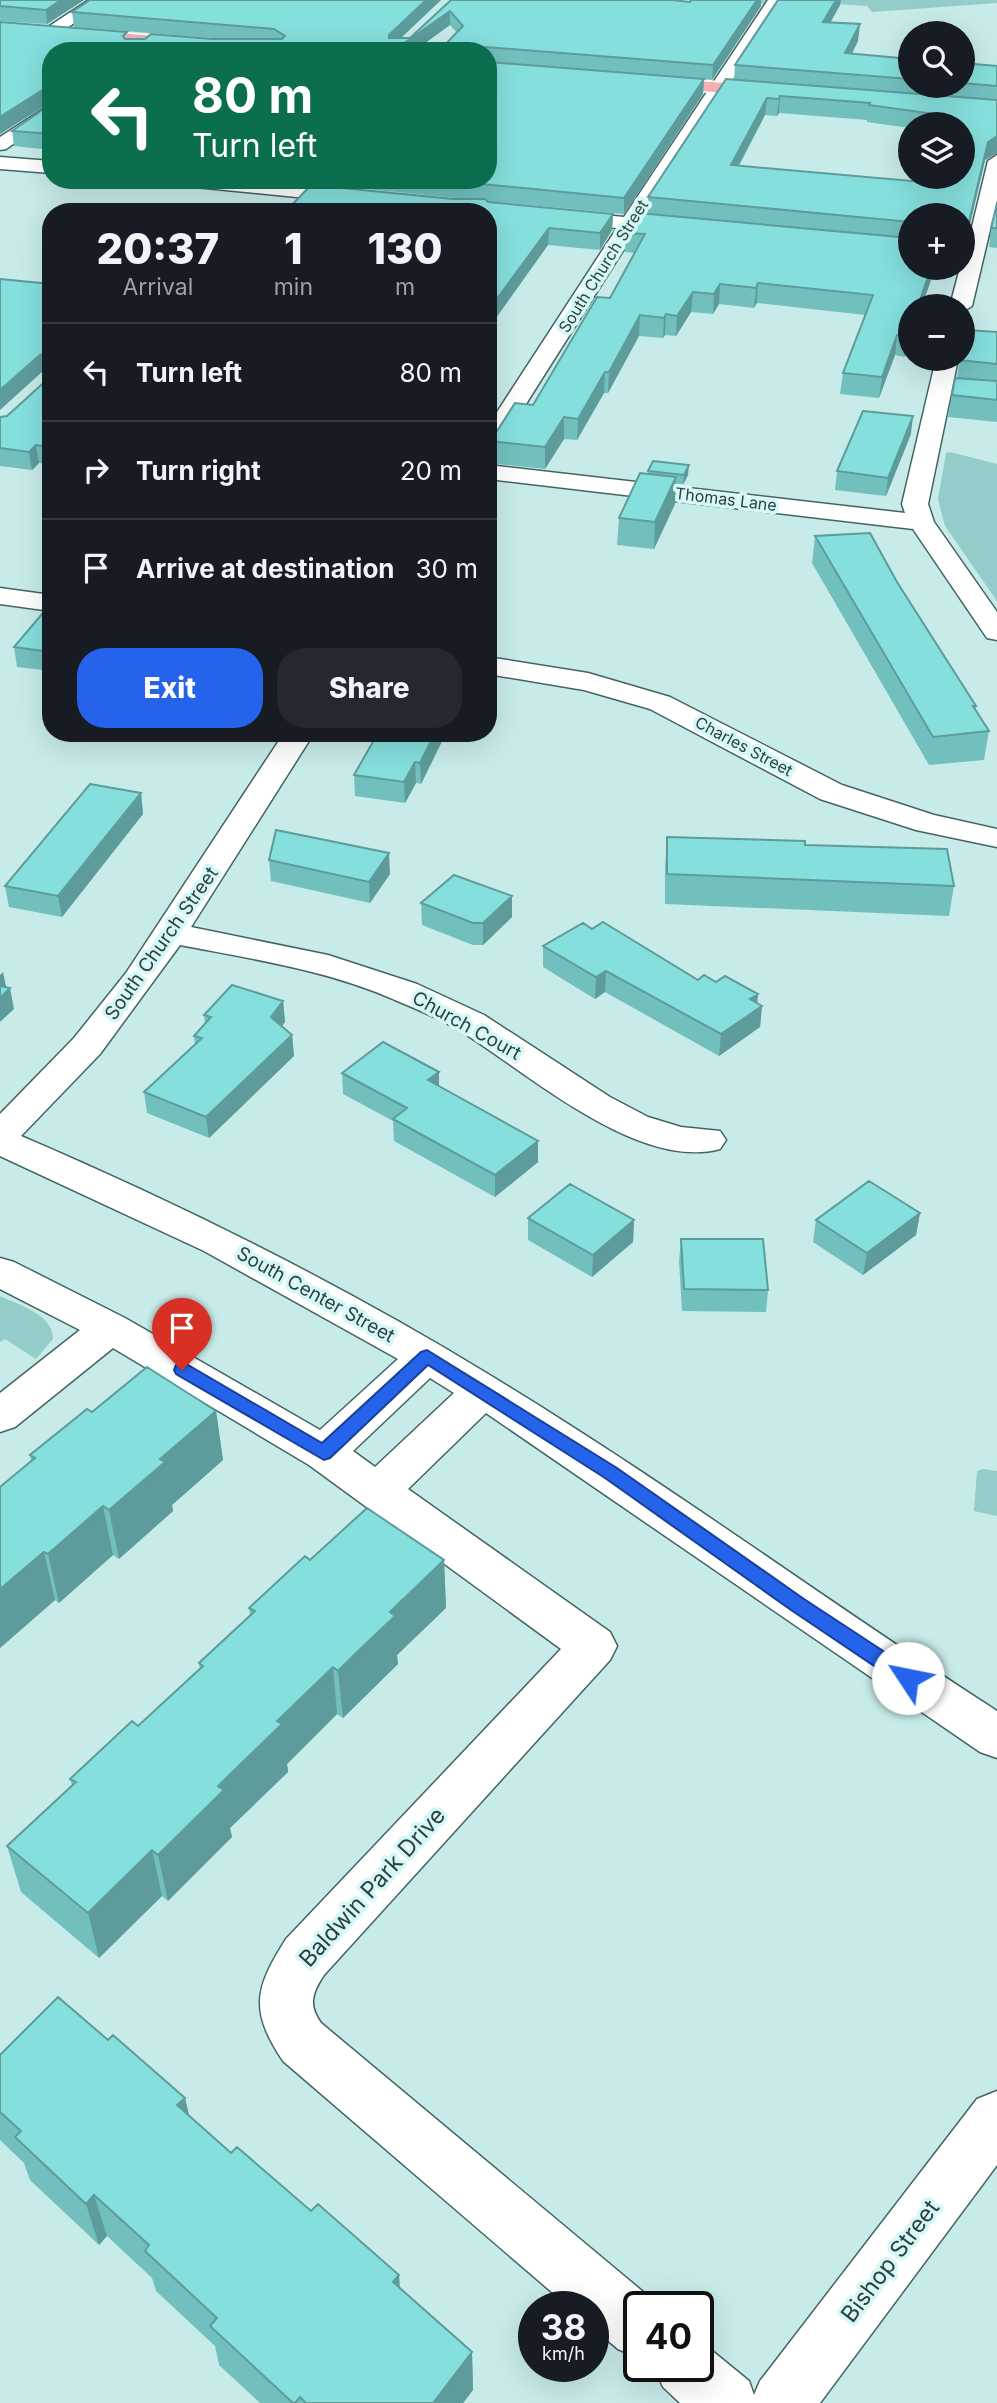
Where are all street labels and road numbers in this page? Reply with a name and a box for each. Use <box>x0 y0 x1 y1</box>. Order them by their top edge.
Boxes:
street label: South Church Street <box>554 196 652 336</box>
street label: Thomas Lane <box>674 483 778 515</box>
street label: Charles Street <box>692 712 796 780</box>
street label: South Church Street <box>100 862 223 1024</box>
street label: Church Court <box>408 986 525 1065</box>
street label: South Center Street <box>233 1241 399 1347</box>
street label: Baldwin Park Drive <box>293 1802 451 1972</box>
street label: Bishop Street <box>835 2194 945 2328</box>

